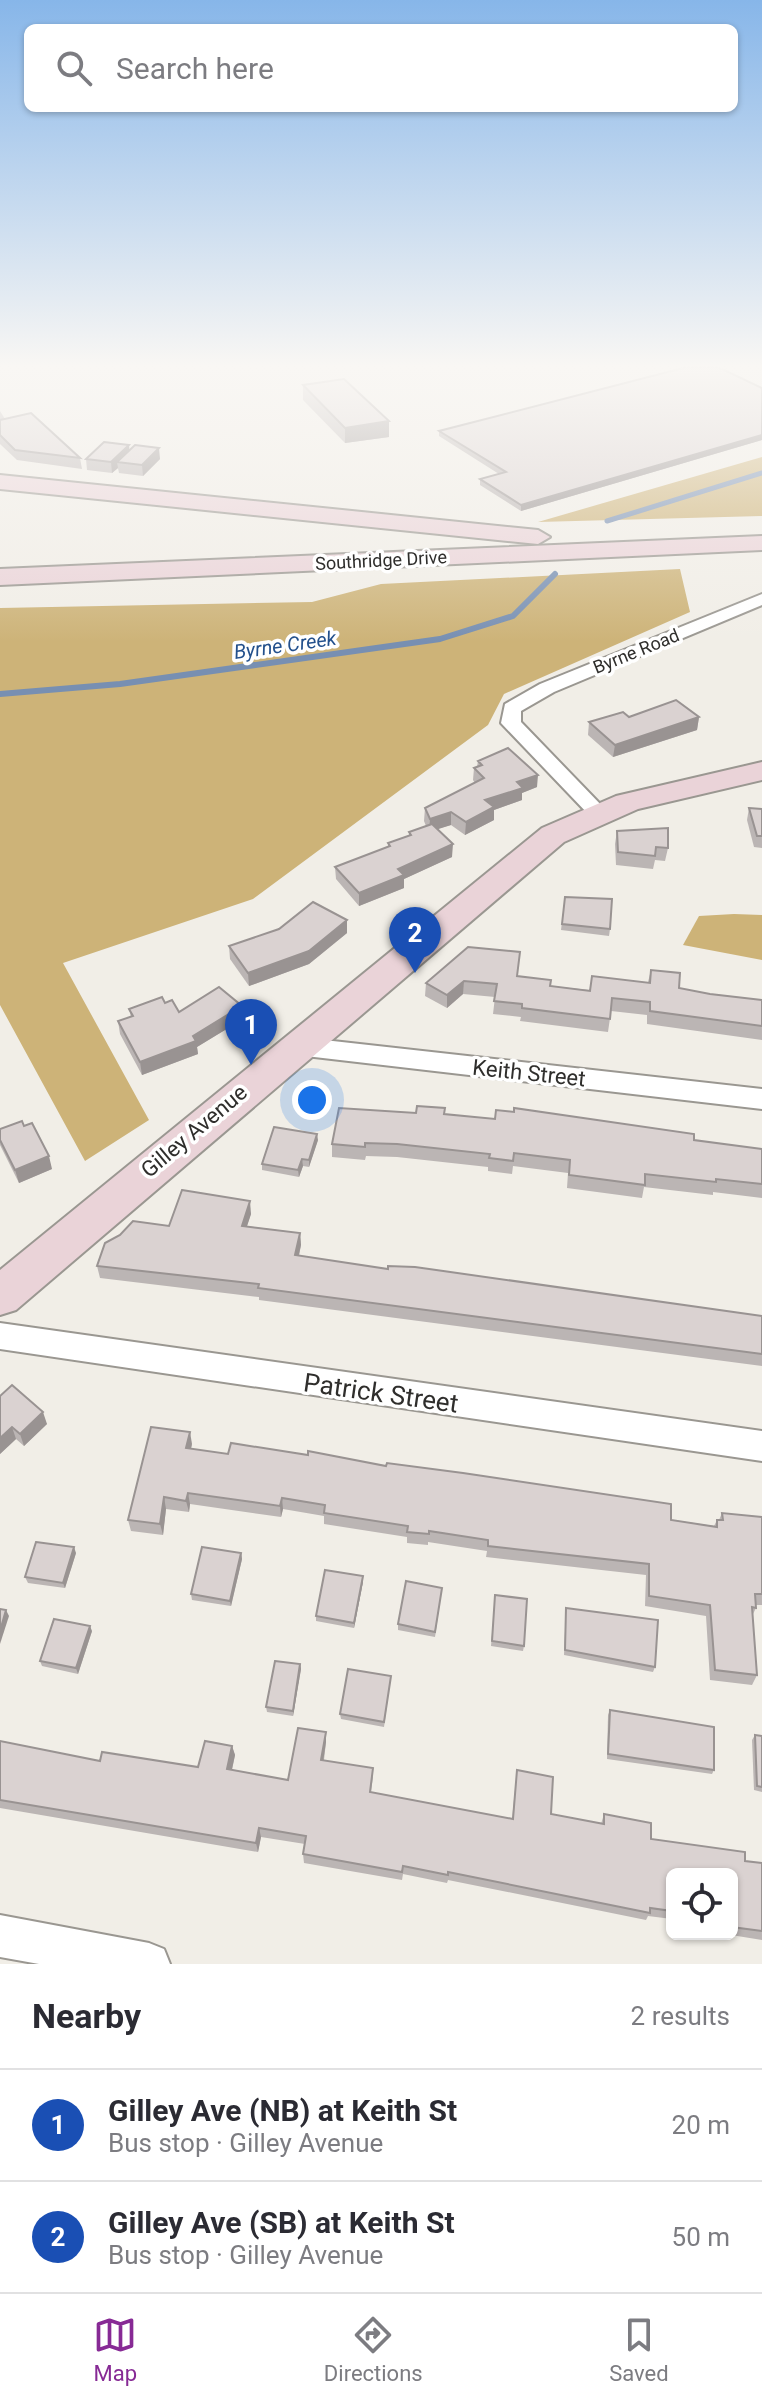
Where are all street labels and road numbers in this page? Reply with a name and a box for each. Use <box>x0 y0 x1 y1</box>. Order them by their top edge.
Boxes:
street label: Southridge Drive <box>315 546 447 574</box>
street label: Byrne Road <box>590 624 682 678</box>
street label: Keith Street <box>471 1055 587 1091</box>
street label: Gilley Avenue <box>136 1080 252 1182</box>
street label: Patrick Street <box>302 1367 460 1419</box>

